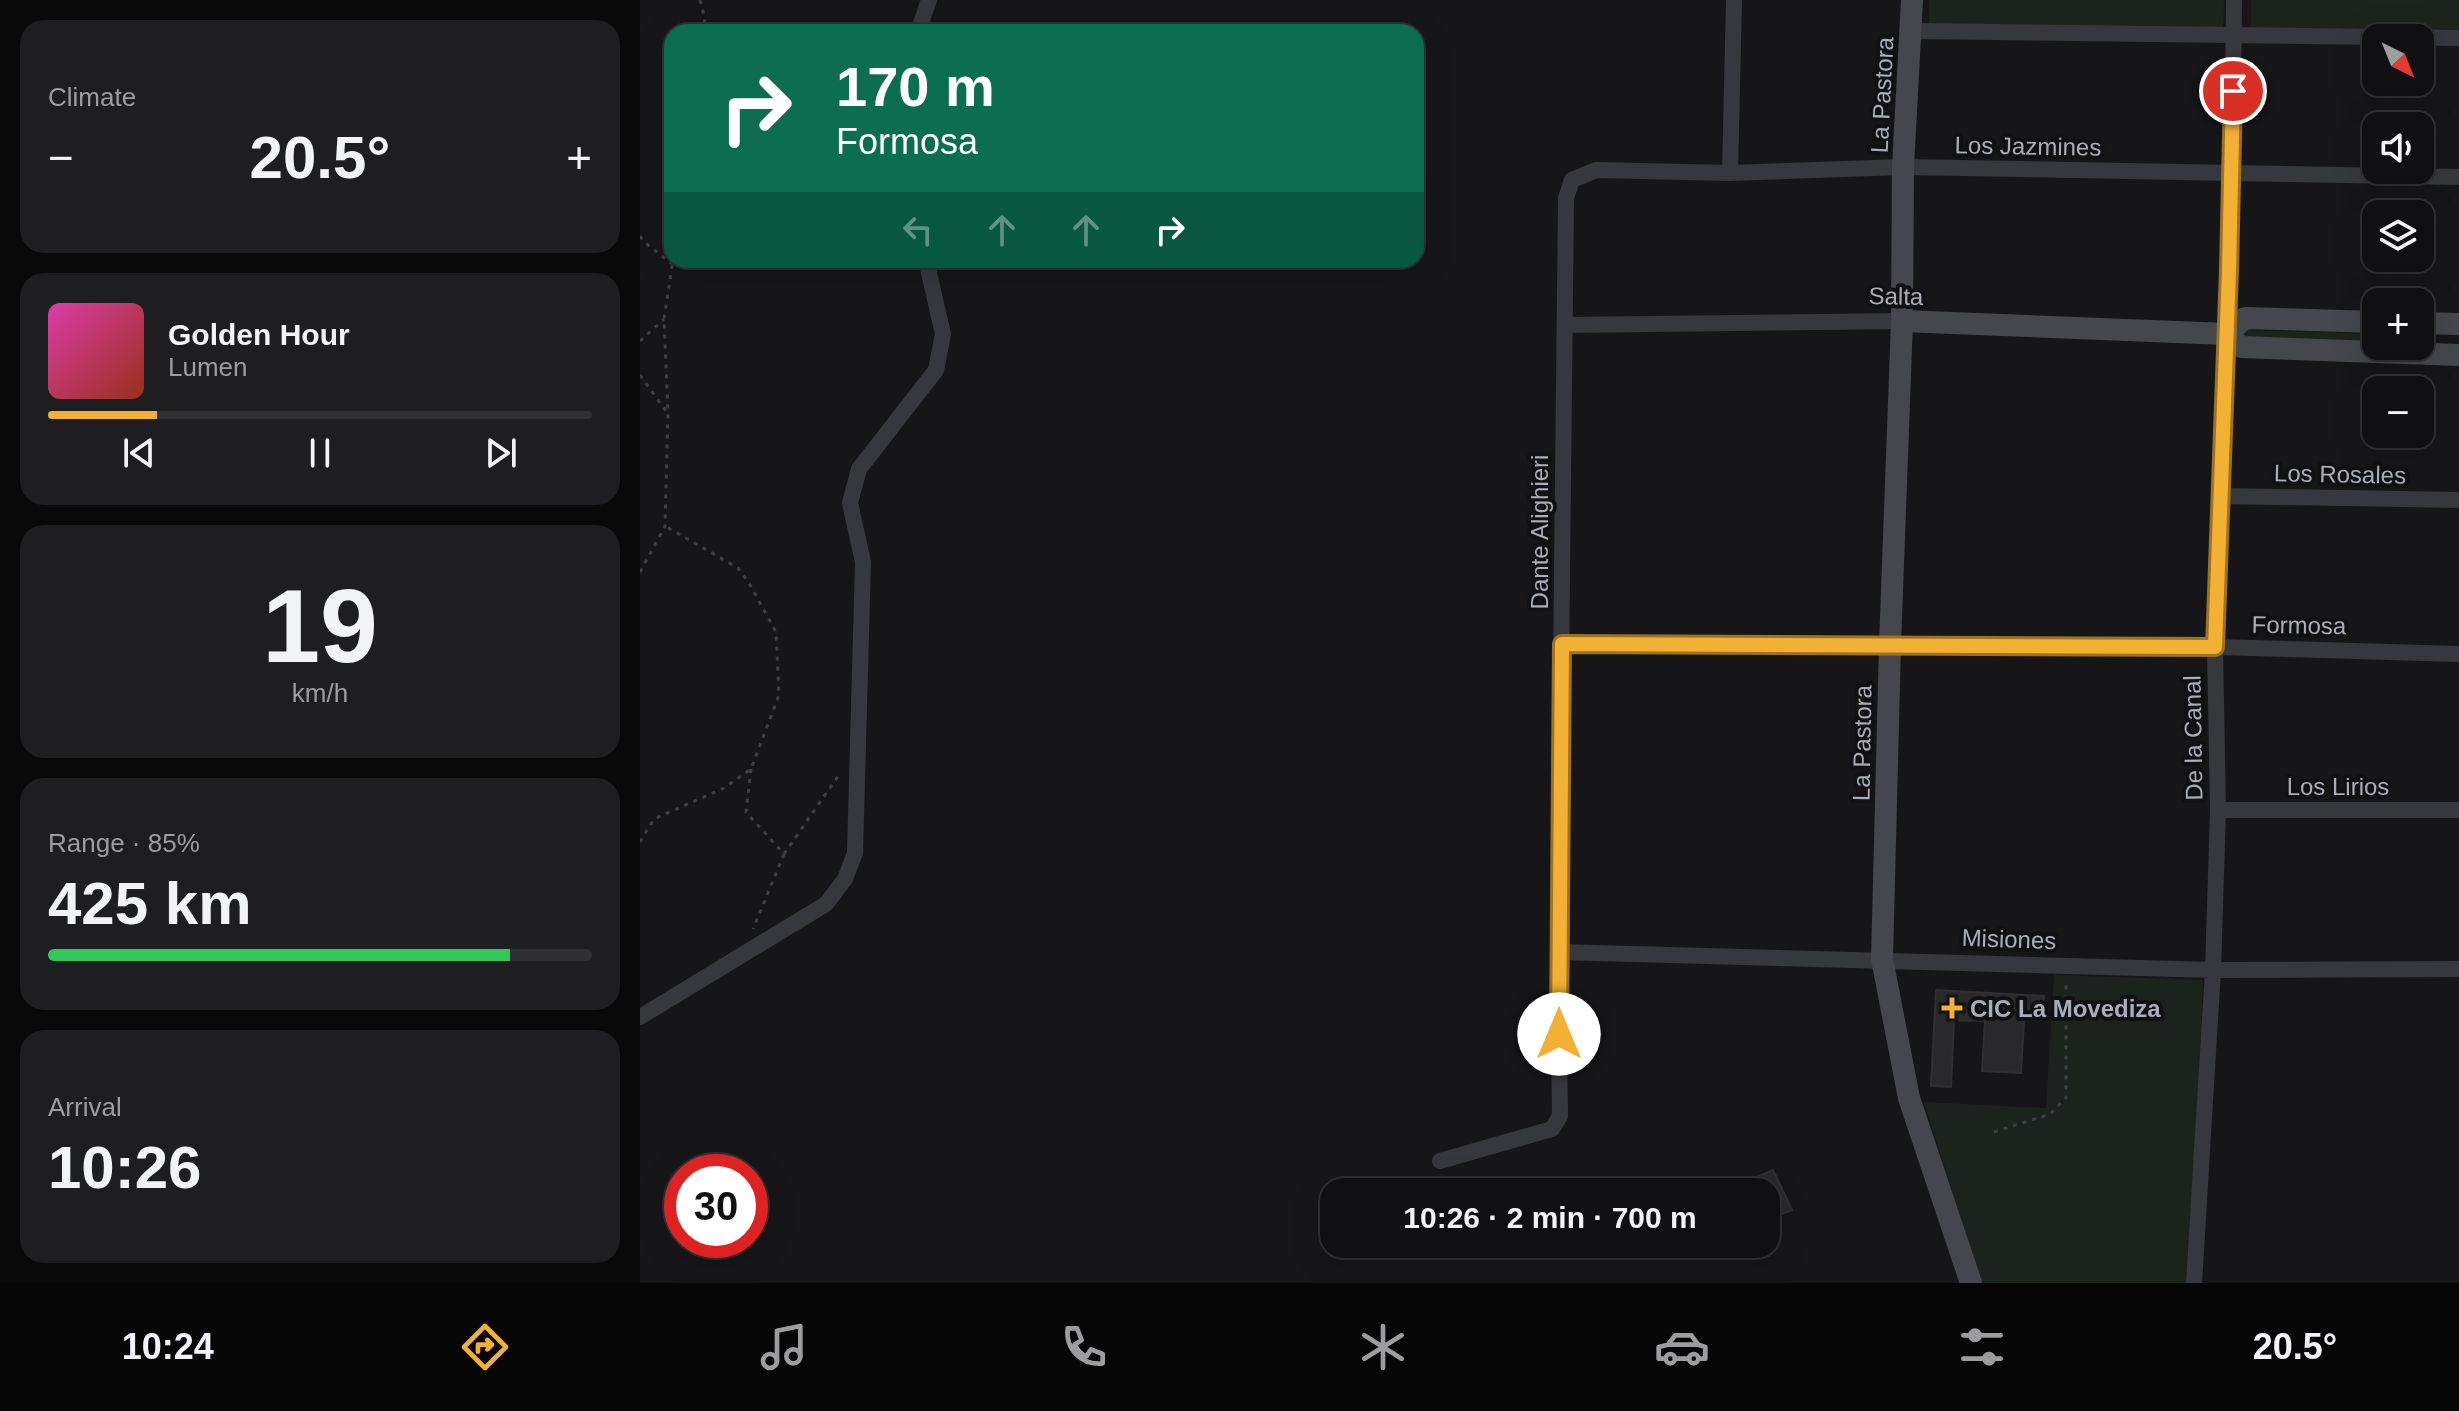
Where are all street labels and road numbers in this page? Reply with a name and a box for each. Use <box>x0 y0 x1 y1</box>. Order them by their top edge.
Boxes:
street label: La Pastora <box>1865 36 1899 154</box>
street label: Los Jazmines <box>1954 131 2102 161</box>
street label: Salta <box>1868 282 1924 310</box>
street label: Dante Alighieri <box>1526 455 1553 609</box>
street label: Los Rosales <box>2274 459 2406 489</box>
street label: Formosa <box>2251 611 2347 639</box>
street label: De la Canal <box>2178 675 2208 801</box>
street label: La Pastora <box>1847 684 1877 801</box>
street label: Los Lirios <box>2287 773 2389 800</box>
street label: Misiones <box>1961 924 2057 954</box>

